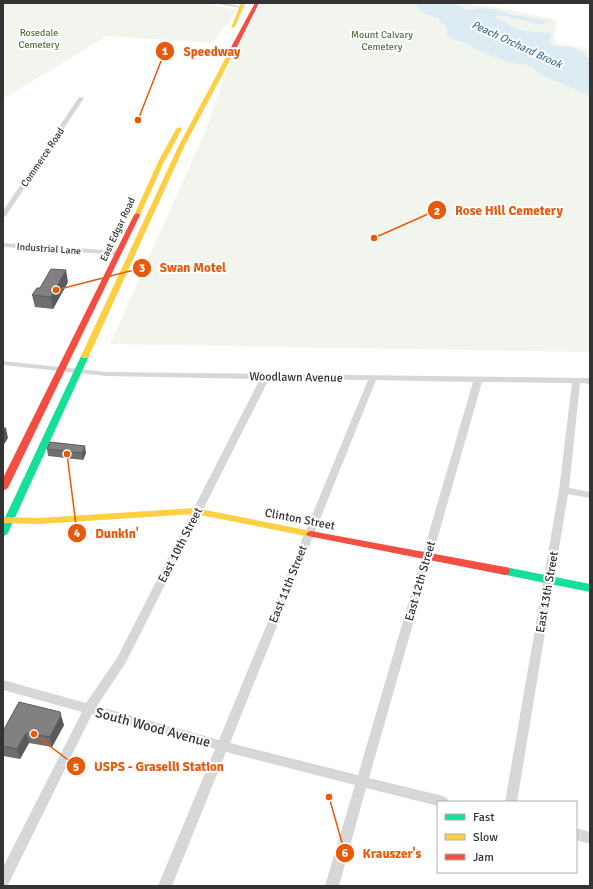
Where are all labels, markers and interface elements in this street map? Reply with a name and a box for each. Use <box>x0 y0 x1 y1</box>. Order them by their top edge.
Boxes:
water label: Peach Orchard Brook <box>470 18 565 72</box>
park label: Rosedale Cemetery <box>19 27 60 51</box>
park label: Mount Calvary Cemetery <box>351 29 413 53</box>
callout: Speedway <box>155 39 248 64</box>
text: 1 <box>162 44 169 59</box>
text: Speedway <box>184 44 241 60</box>
street label: Commerce Road <box>19 126 67 189</box>
street label: East Edgar Road <box>98 196 138 263</box>
callout: Rose Hill Cemetery <box>427 198 571 223</box>
text: Rose Hill Cemetery <box>455 203 563 219</box>
text: 2 <box>434 204 440 219</box>
street label: Industrial Lane <box>16 241 82 257</box>
callout: Swan Motel <box>132 255 234 280</box>
text: Swan Motel <box>160 260 226 276</box>
text: 3 <box>139 261 145 276</box>
street label: Woodlawn Avenue <box>249 369 343 386</box>
street label: East 10th Street <box>155 505 206 585</box>
street label: Clinton Street <box>263 505 336 534</box>
callout: Dunkin' <box>67 520 147 545</box>
text: 4 <box>74 526 81 541</box>
text: Dunkin' <box>95 526 139 542</box>
street label: East 12th Street <box>402 539 439 623</box>
street label: East 11th Street <box>266 543 311 625</box>
street label: East 13th Street <box>533 550 562 634</box>
street label: South Wood Avenue <box>93 704 212 751</box>
callout: USPS - Graselli Station <box>66 754 232 779</box>
text: USPS - Graselli Station <box>94 759 224 775</box>
text: 5 <box>73 760 79 775</box>
legend <box>437 801 577 873</box>
text: Fast <box>473 810 494 825</box>
text: Slow <box>473 830 498 845</box>
callout: Krauszer's <box>335 841 429 866</box>
text: 6 <box>342 846 349 861</box>
text: Krauszer's <box>363 846 422 862</box>
text: Jam <box>473 850 494 865</box>

